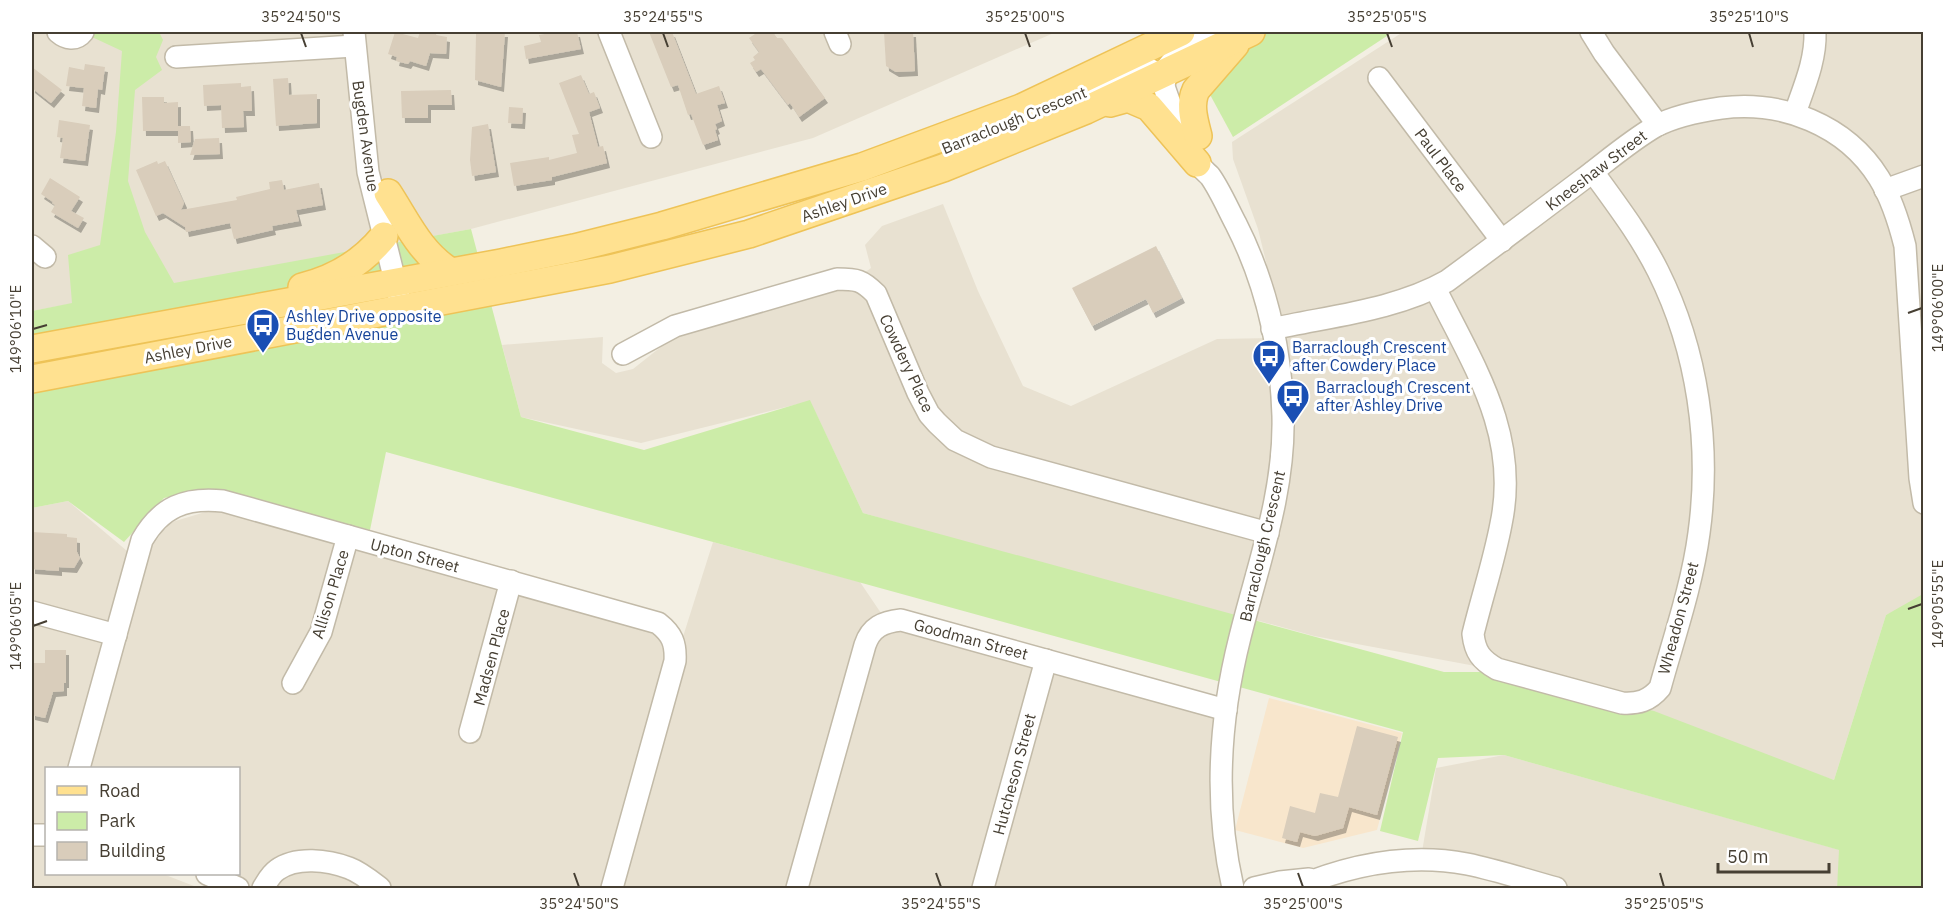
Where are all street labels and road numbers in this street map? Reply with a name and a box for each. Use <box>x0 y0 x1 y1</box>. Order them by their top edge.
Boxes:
street label: Bugden Avenue <box>348 79 384 193</box>
street label: Barraclough Crescent <box>939 82 1089 158</box>
street label: Paul Place <box>1411 124 1472 196</box>
street label: Kneeshaw Street <box>1541 125 1651 215</box>
street label: Ashley Drive <box>799 178 890 226</box>
street label: Cowdery Place <box>875 311 939 416</box>
street label: Ashley Drive <box>142 331 234 367</box>
street label: Barraclough Crescent <box>1235 468 1289 624</box>
street label: Upton Street <box>368 534 462 576</box>
street label: Allison Place <box>307 547 353 641</box>
street label: Wheadon Street <box>1653 560 1703 676</box>
street label: Madsen Place <box>468 606 514 708</box>
street label: Goodman Street <box>912 614 1030 664</box>
street label: Hutcheson Street <box>988 711 1040 837</box>

